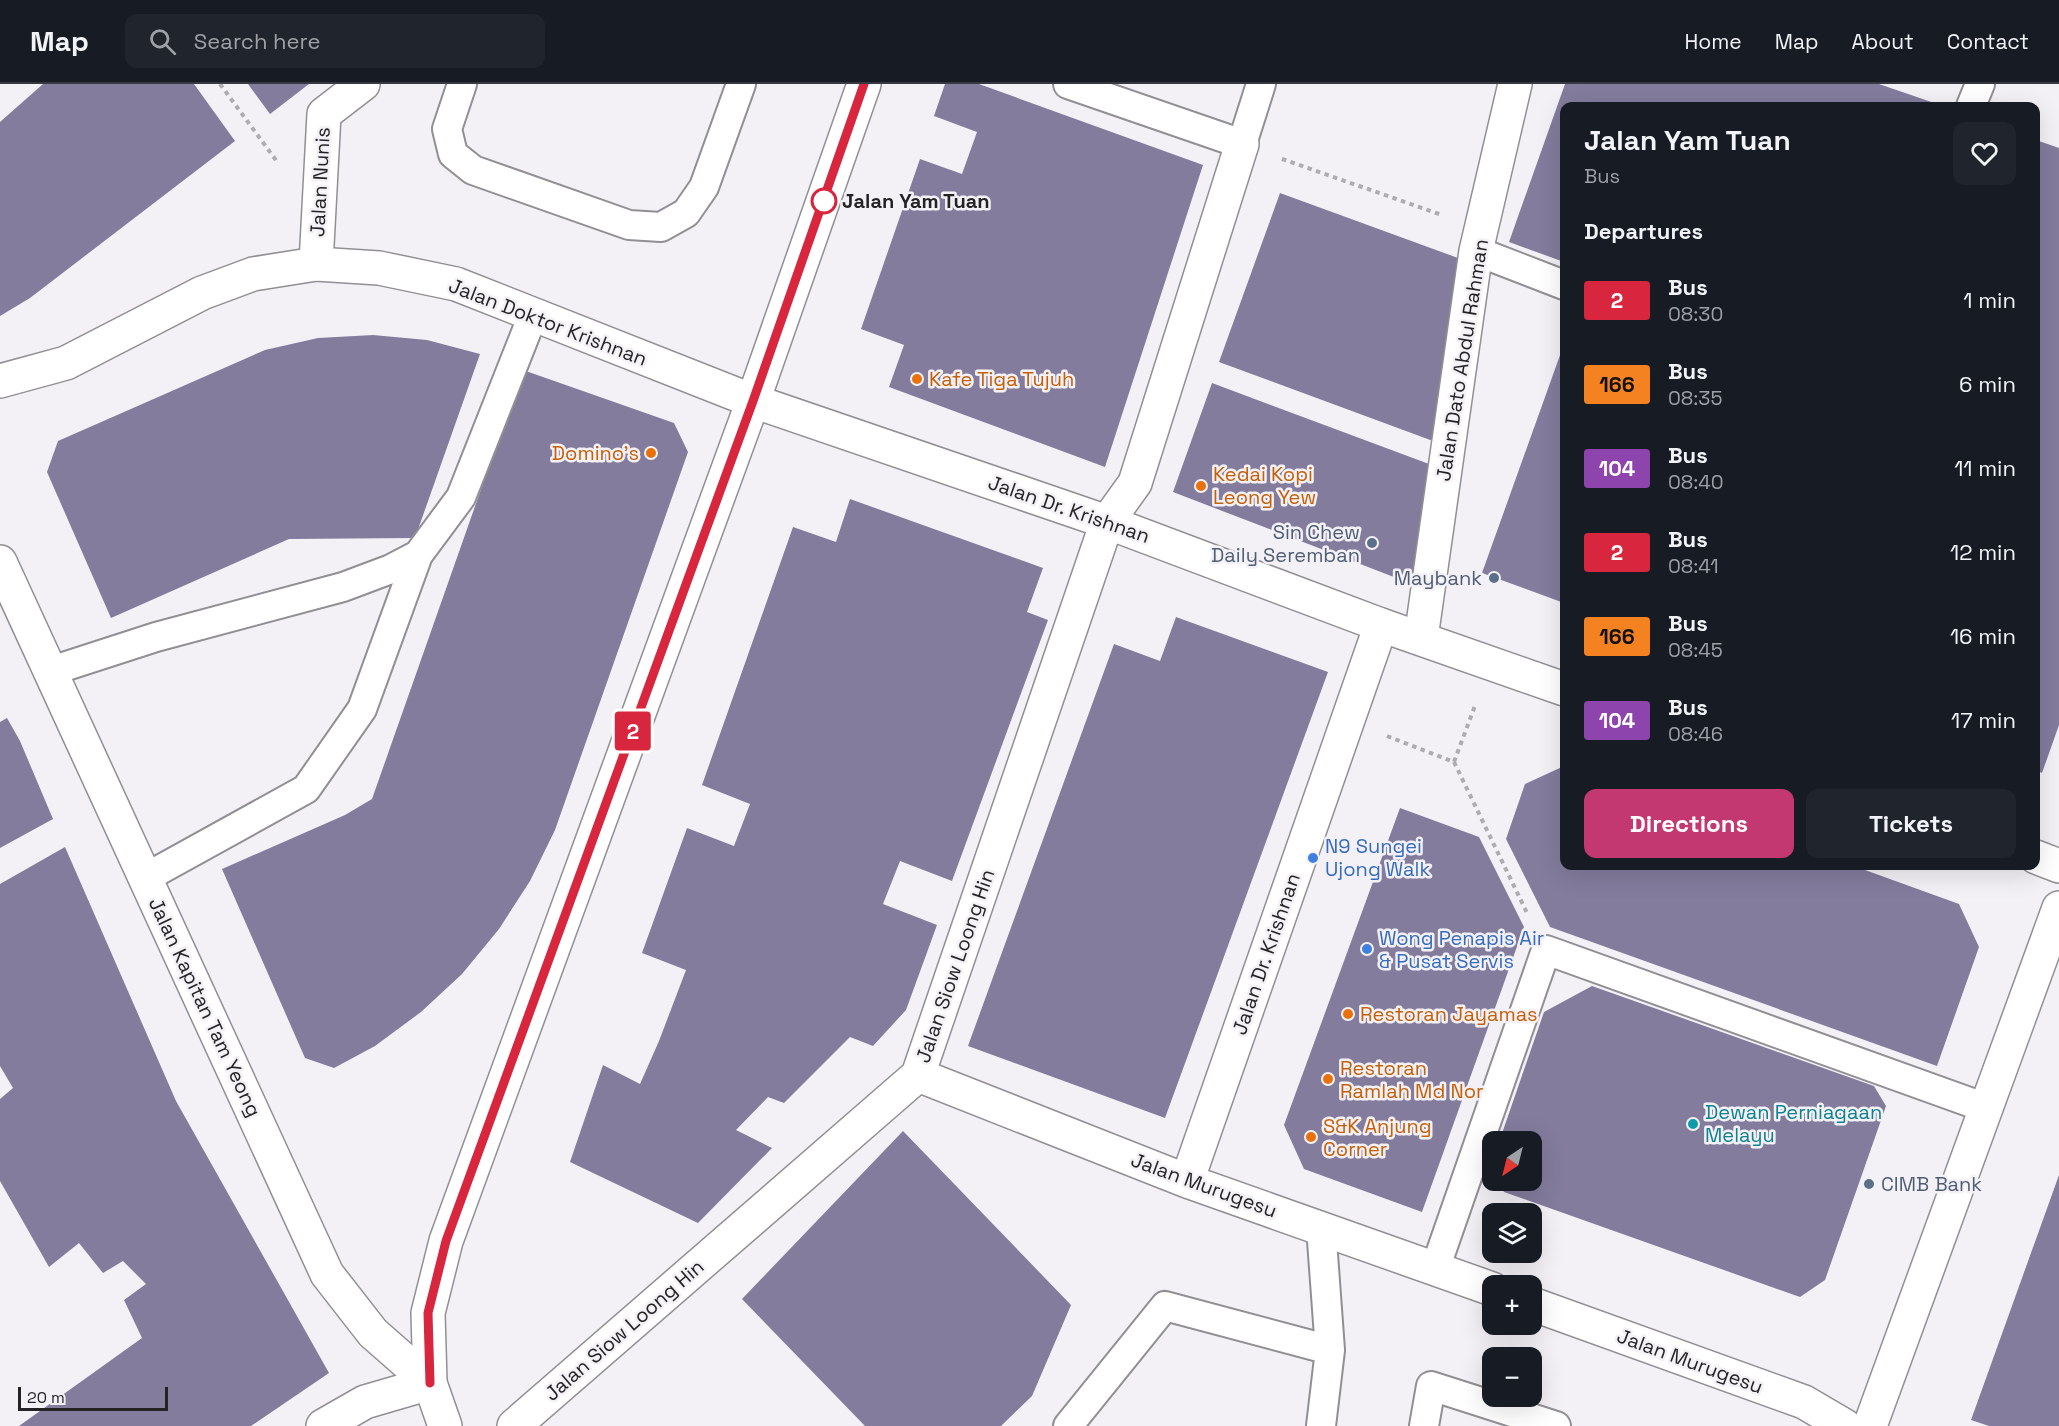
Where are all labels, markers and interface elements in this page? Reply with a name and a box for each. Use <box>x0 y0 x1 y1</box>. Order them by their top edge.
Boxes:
search box <box>125 14 545 68</box>
text: Map <box>30 23 89 59</box>
icon: search <box>146 25 179 58</box>
text: Search here <box>194 27 321 55</box>
text: Home <box>1684 28 1742 55</box>
text: Map <box>1775 28 1819 55</box>
text: About <box>1852 28 1914 55</box>
text: Contact <box>1947 28 2029 55</box>
text: Jalan Yam Tuan <box>1584 122 1791 158</box>
button: heart <box>1953 122 2016 185</box>
street label: Jalan Nunis <box>304 126 336 238</box>
text: Bus <box>1584 163 1620 189</box>
marker: Jalan Yam Tuan <box>811 188 837 214</box>
place label: Jalan Yam Tuan <box>842 188 990 214</box>
text: Departures <box>1584 217 1703 245</box>
street label: Jalan Dato Abdul Rahman <box>1430 237 1494 483</box>
street label: Jalan Doktor Krishnan <box>445 272 651 372</box>
text: Bus <box>1668 273 1708 301</box>
text: 1 min <box>1963 286 2016 314</box>
text: 2 <box>1611 287 1623 314</box>
text: 08:30 <box>1668 301 1723 327</box>
text: Bus <box>1668 357 1708 385</box>
place label: Kafe Tiga Tujuh <box>929 366 1074 392</box>
text: 6 min <box>1959 370 2016 398</box>
text: 166 <box>1599 371 1635 398</box>
marker: Kafe Tiga Tujuh <box>910 372 924 386</box>
text: 08:35 <box>1668 385 1722 411</box>
place label: Domino's <box>552 440 639 466</box>
text: Bus <box>1668 441 1708 469</box>
marker: Domino's <box>644 446 658 460</box>
text: 11 min <box>1954 454 2016 482</box>
text: 104 <box>1599 455 1635 482</box>
place label: Kedai Kopi Leong Yew <box>1213 461 1316 510</box>
street label: Jalan Dr. Krishnan <box>985 469 1153 549</box>
text: 08:40 <box>1668 469 1724 495</box>
marker: Kedai Kopi Leong Yew <box>1194 479 1208 493</box>
place label: Sin Chew Daily Seremban <box>1211 519 1360 568</box>
text: Bus <box>1668 525 1708 553</box>
marker: Sin Chew Daily Seremban <box>1365 536 1379 550</box>
text: 12 min <box>1950 538 2016 566</box>
text: 2 <box>1611 539 1623 566</box>
text: 08:41 <box>1668 553 1719 579</box>
place label: Maybank <box>1394 565 1482 591</box>
marker: Maybank <box>1487 571 1501 585</box>
text: Bus <box>1668 609 1708 637</box>
text: 16 min <box>1950 622 2016 650</box>
text: 166 <box>1599 623 1635 650</box>
text: 08:45 <box>1668 637 1723 663</box>
text: Bus <box>1668 693 1708 721</box>
text: 17 min <box>1951 706 2016 734</box>
text: 104 <box>1599 707 1635 734</box>
line badge: 2 <box>614 712 652 750</box>
text: 2 <box>627 718 639 745</box>
text: 08:46 <box>1668 721 1723 747</box>
button: Directions <box>1584 789 1794 858</box>
button: Tickets <box>1806 789 2016 858</box>
place label: N9 Sungei Ujong Walk <box>1325 833 1430 882</box>
marker: N9 Sungei Ujong Walk <box>1306 851 1320 865</box>
street label: Jalan Siow Loong Hin <box>910 866 1000 1066</box>
street label: Jalan Dr. Krishnan <box>1226 870 1306 1038</box>
street label: Jalan Kapitan Tam Yeong <box>143 893 267 1121</box>
place label: Wong Penapis Air & Pusat Servis <box>1379 925 1544 974</box>
marker: Wong Penapis Air & Pusat Servis <box>1360 942 1374 956</box>
place label: Restoran Jayamas <box>1360 1001 1538 1027</box>
marker: Restoran Jayamas <box>1341 1007 1355 1021</box>
place label: Restoran Ramlah Md Nor <box>1340 1055 1484 1104</box>
marker: Restoran Ramlah Md Nor <box>1321 1072 1335 1086</box>
place label: Dewan Perniagaan Melayu <box>1705 1099 1882 1148</box>
place label: S&K Anjung Corner <box>1323 1113 1432 1162</box>
marker: Dewan Perniagaan Melayu <box>1686 1117 1700 1131</box>
marker: S&K Anjung Corner <box>1304 1130 1318 1144</box>
north arrow <box>1482 1131 1542 1191</box>
map controls <box>1482 1131 1542 1407</box>
street label: Jalan Murugesu <box>1127 1147 1281 1223</box>
place label: CIMB Bank <box>1881 1171 1982 1197</box>
marker: CIMB Bank <box>1862 1177 1876 1191</box>
button: layers <box>1482 1203 1542 1263</box>
street label: Jalan Siow Loong Hin <box>539 1254 709 1406</box>
button: + <box>1482 1275 1542 1335</box>
street label: Jalan Murugesu <box>1613 1323 1767 1399</box>
button: − <box>1482 1347 1542 1407</box>
scale bar <box>18 1384 168 1412</box>
text: 20 m <box>27 1387 65 1408</box>

